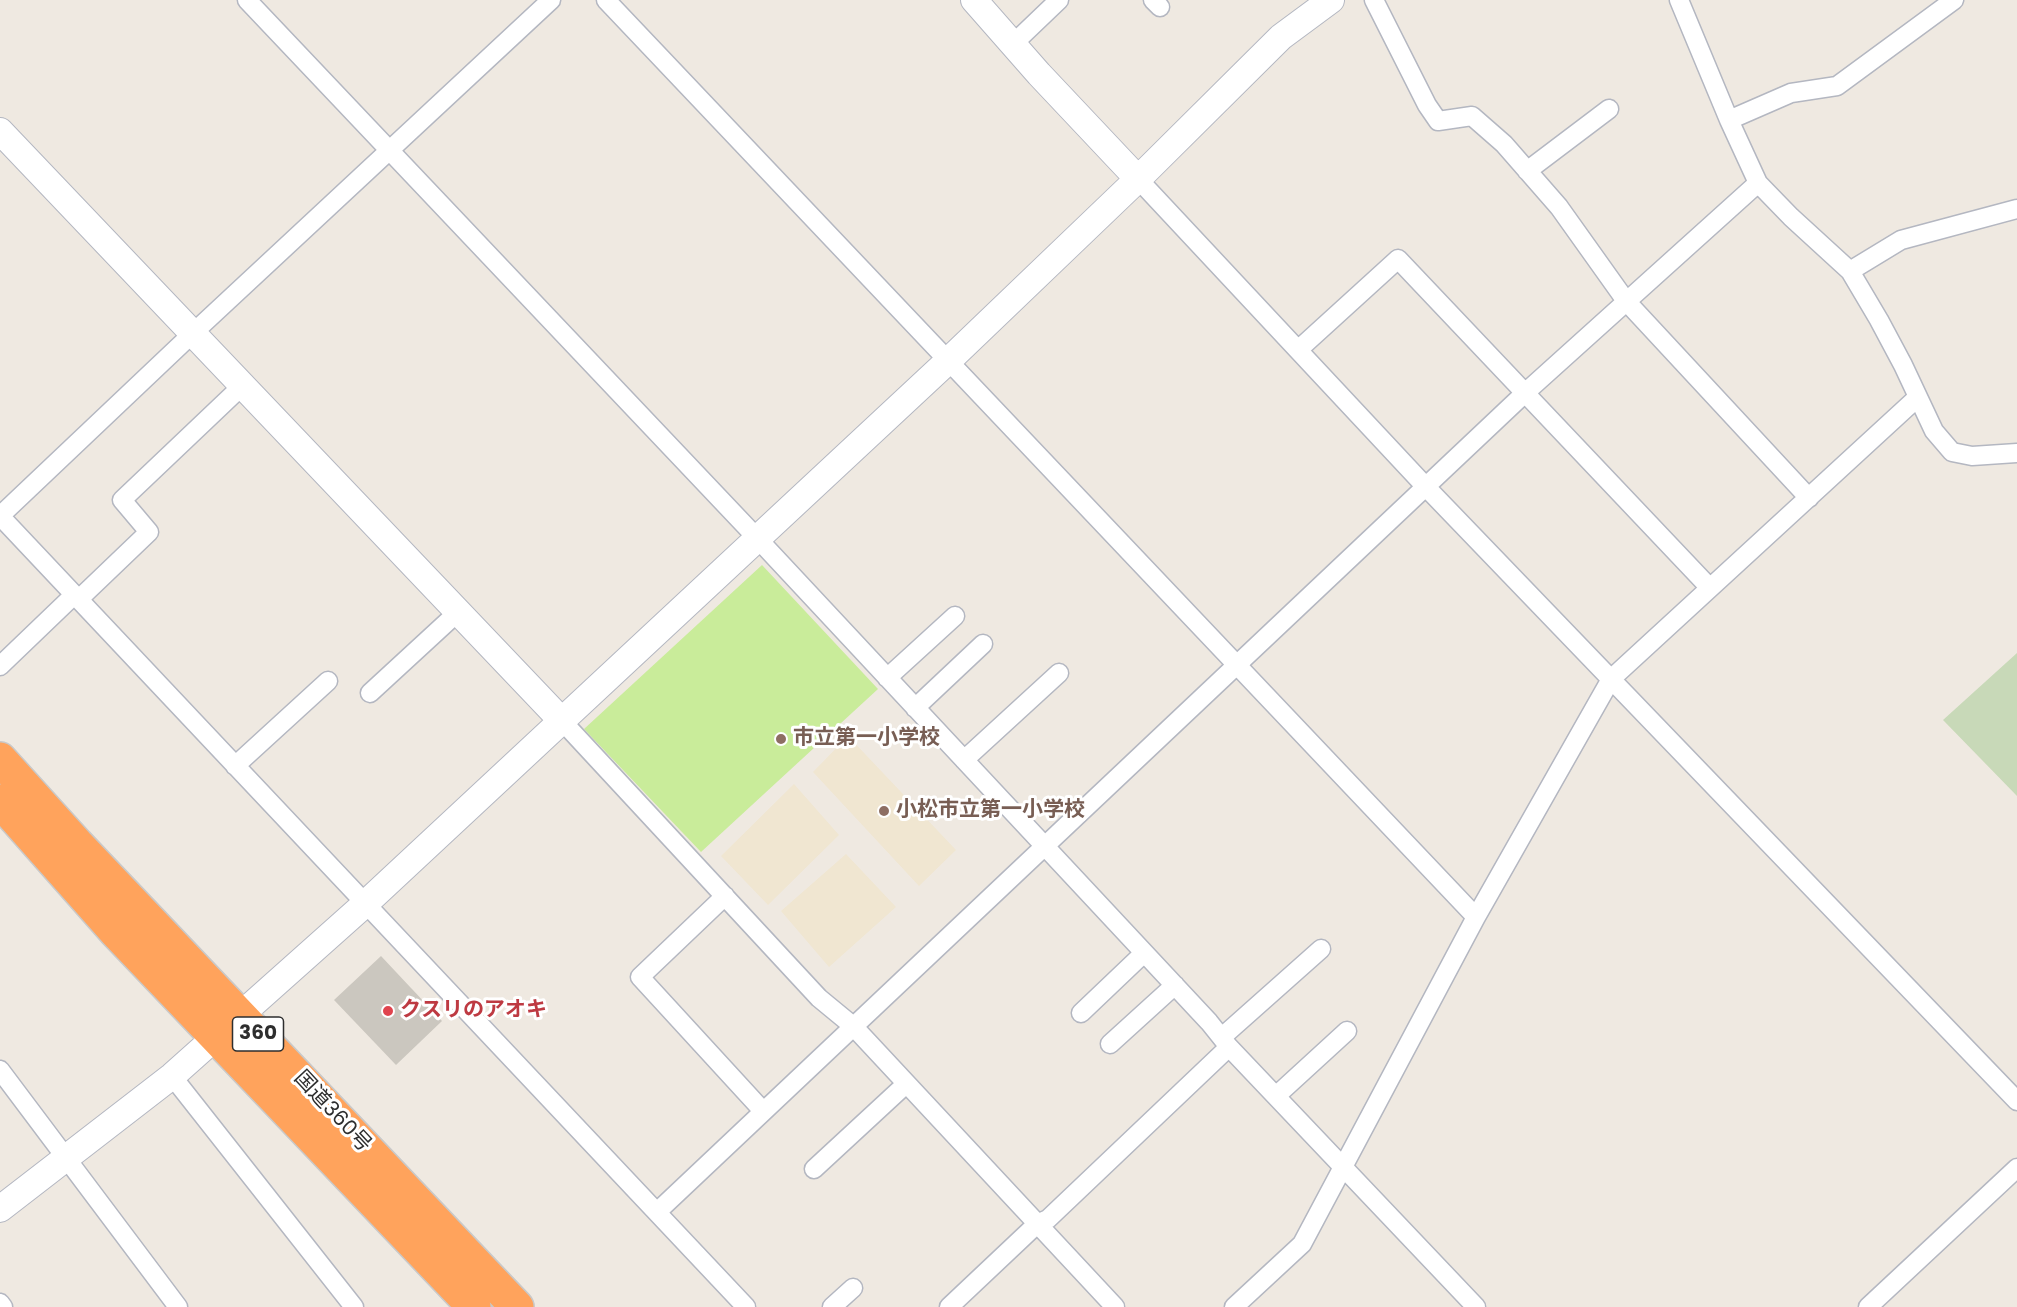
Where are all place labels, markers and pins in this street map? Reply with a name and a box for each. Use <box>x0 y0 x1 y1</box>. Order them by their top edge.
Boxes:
place label: 市立第一小学校 <box>793 726 940 752</box>
marker: 市立第一小学校 <box>774 732 788 746</box>
place label: 小松市立第一小学校 <box>896 798 1085 824</box>
marker: 小松市立第一小学校 <box>877 804 891 818</box>
place label: クスリのアオキ <box>400 998 547 1024</box>
marker: クスリのアオキ <box>381 1004 395 1018</box>

